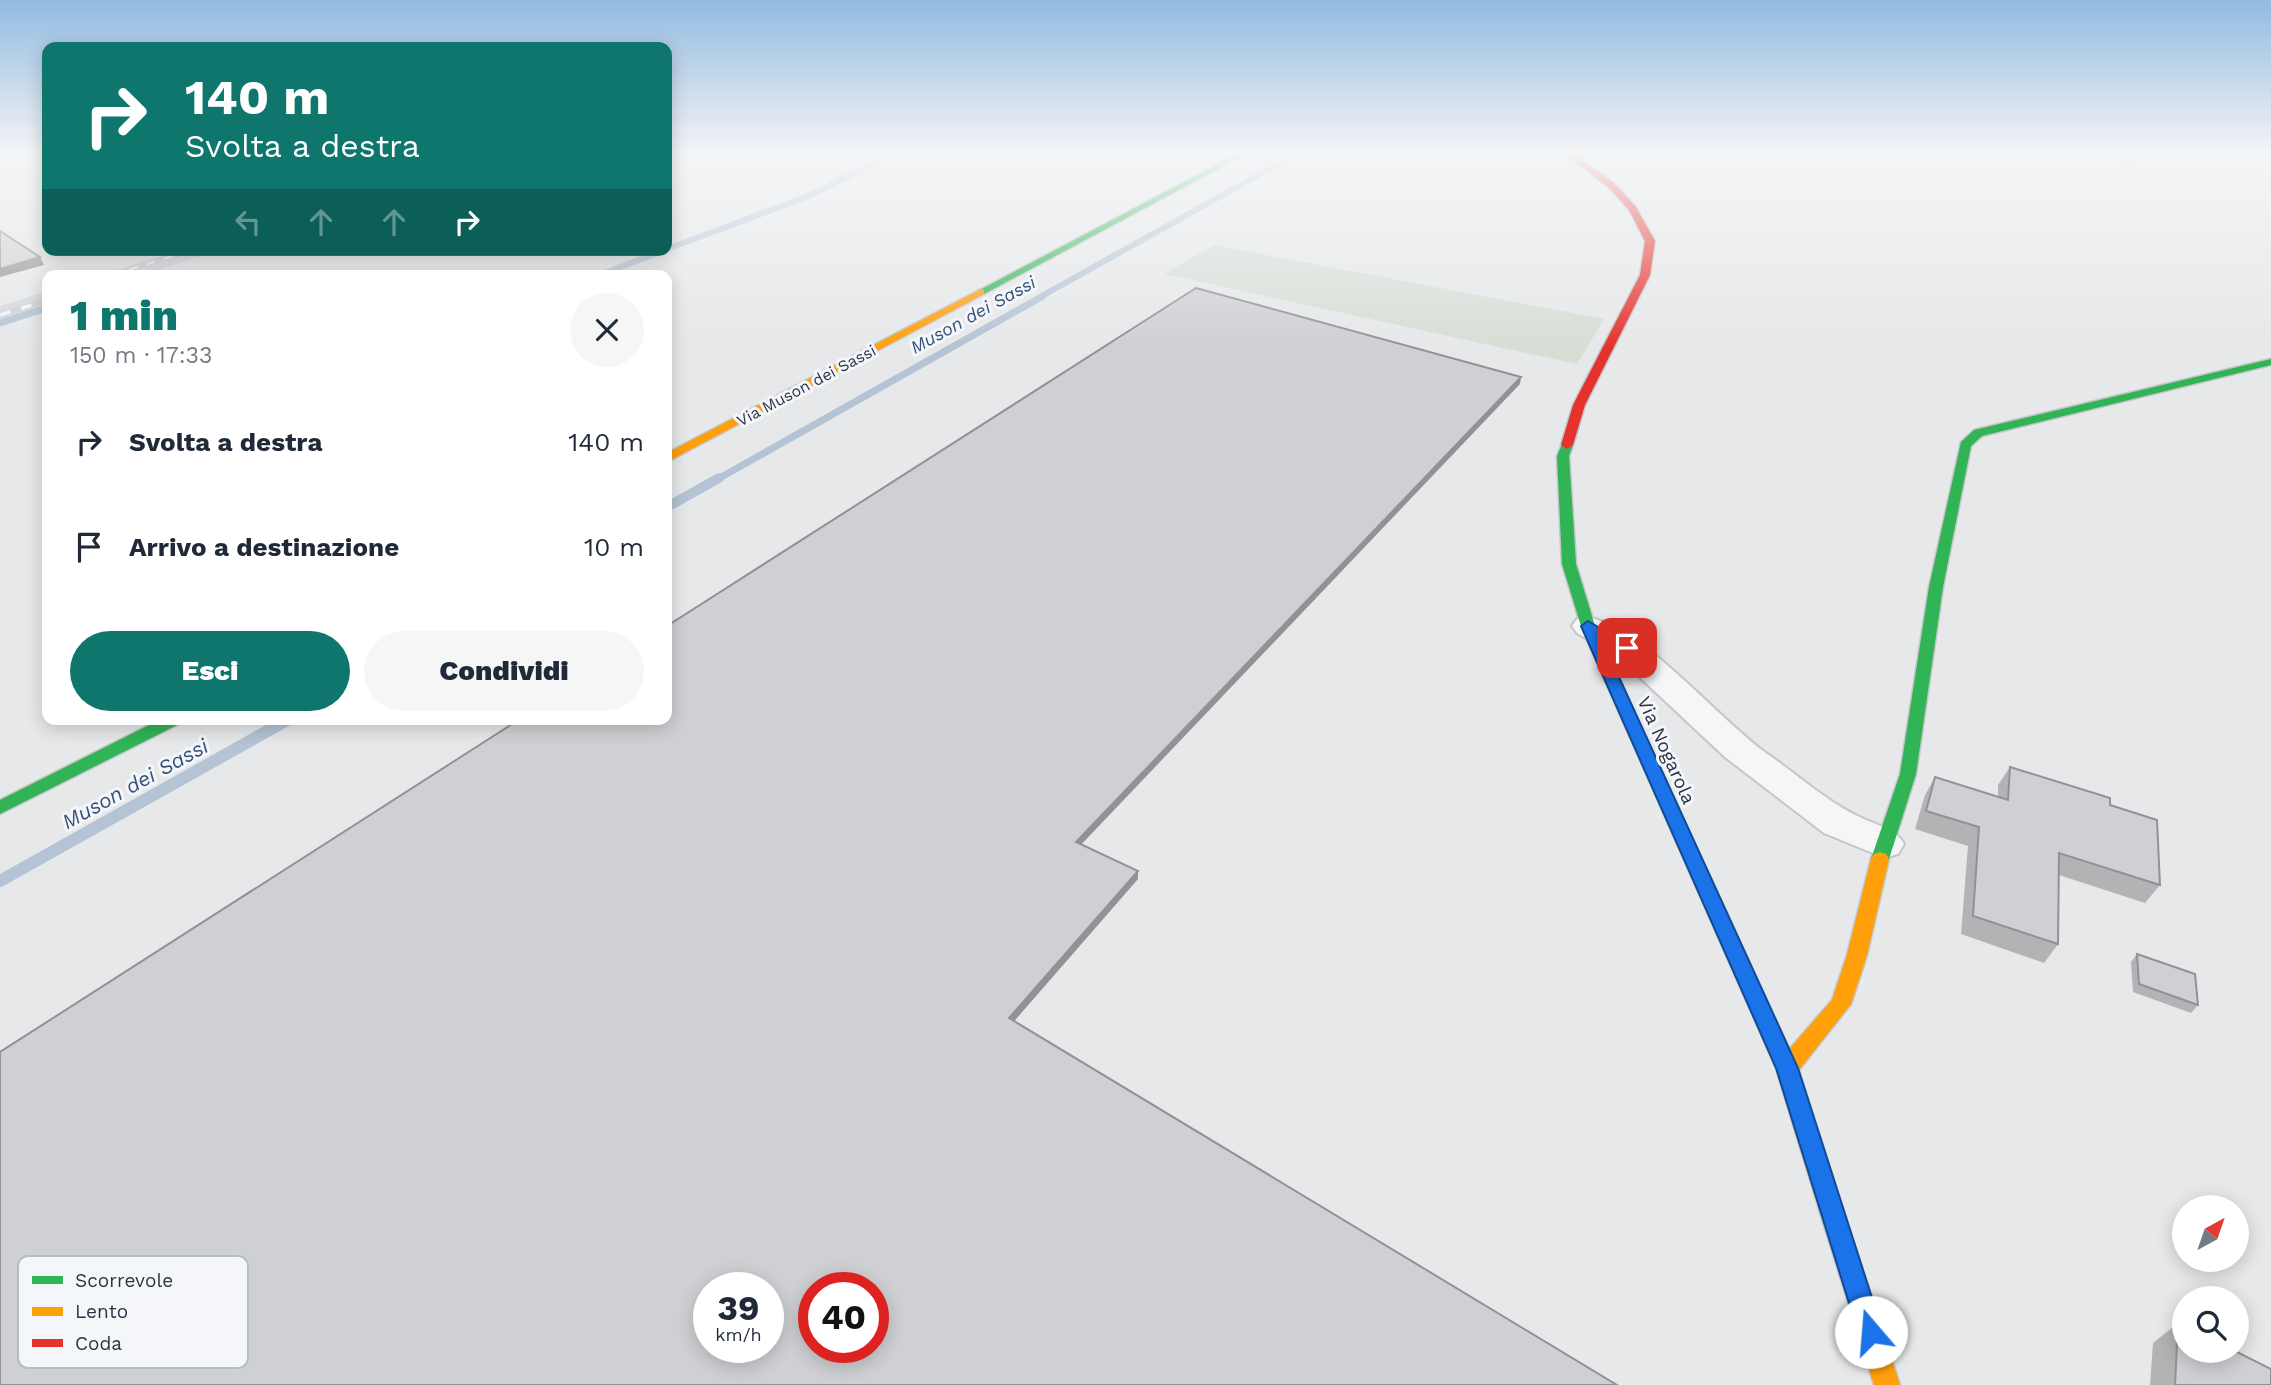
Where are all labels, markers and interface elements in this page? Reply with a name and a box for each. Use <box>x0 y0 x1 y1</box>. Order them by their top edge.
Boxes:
text: 140 m <box>185 68 329 126</box>
icon: right <box>70 70 161 161</box>
text: Svolta a destra <box>185 127 420 165</box>
icon: left <box>229 203 267 241</box>
icon: ahead <box>302 203 340 241</box>
icon: ahead <box>375 203 413 241</box>
icon: right <box>448 203 486 241</box>
water label: Muson dei Sassi <box>906 271 1040 358</box>
text: 1 min <box>70 291 178 340</box>
button: close <box>570 293 644 367</box>
street label: Via Muson dei Sassi <box>733 341 879 430</box>
text: 150 m · 17:33 <box>70 342 212 369</box>
icon: right <box>70 423 108 461</box>
text: Svolta a destra <box>129 427 322 457</box>
text: 140 m <box>568 427 644 457</box>
icon: arrive <box>70 528 108 566</box>
text: Arrivo a destinazione <box>129 532 399 562</box>
text: 10 m <box>584 532 644 562</box>
pin <box>1597 618 1657 678</box>
icon: arrive <box>1608 629 1646 667</box>
button: Esci <box>70 631 350 711</box>
button: Condividi <box>364 631 644 711</box>
street label: Via Nogarola <box>1633 693 1701 808</box>
water label: Muson dei Sassi <box>57 733 213 834</box>
north arrow <box>2172 1195 2249 1272</box>
map controls <box>2172 1195 2249 1363</box>
legend <box>18 1256 248 1368</box>
text: Scorrevole <box>75 1269 173 1292</box>
speed limit sign: 40 <box>798 1272 889 1363</box>
button: search <box>2172 1286 2249 1363</box>
text: 39 <box>717 1287 760 1329</box>
position arrow <box>1834 1295 1908 1369</box>
text: Lento <box>75 1300 128 1323</box>
text: km/h <box>715 1324 762 1345</box>
text: Coda <box>75 1332 122 1355</box>

